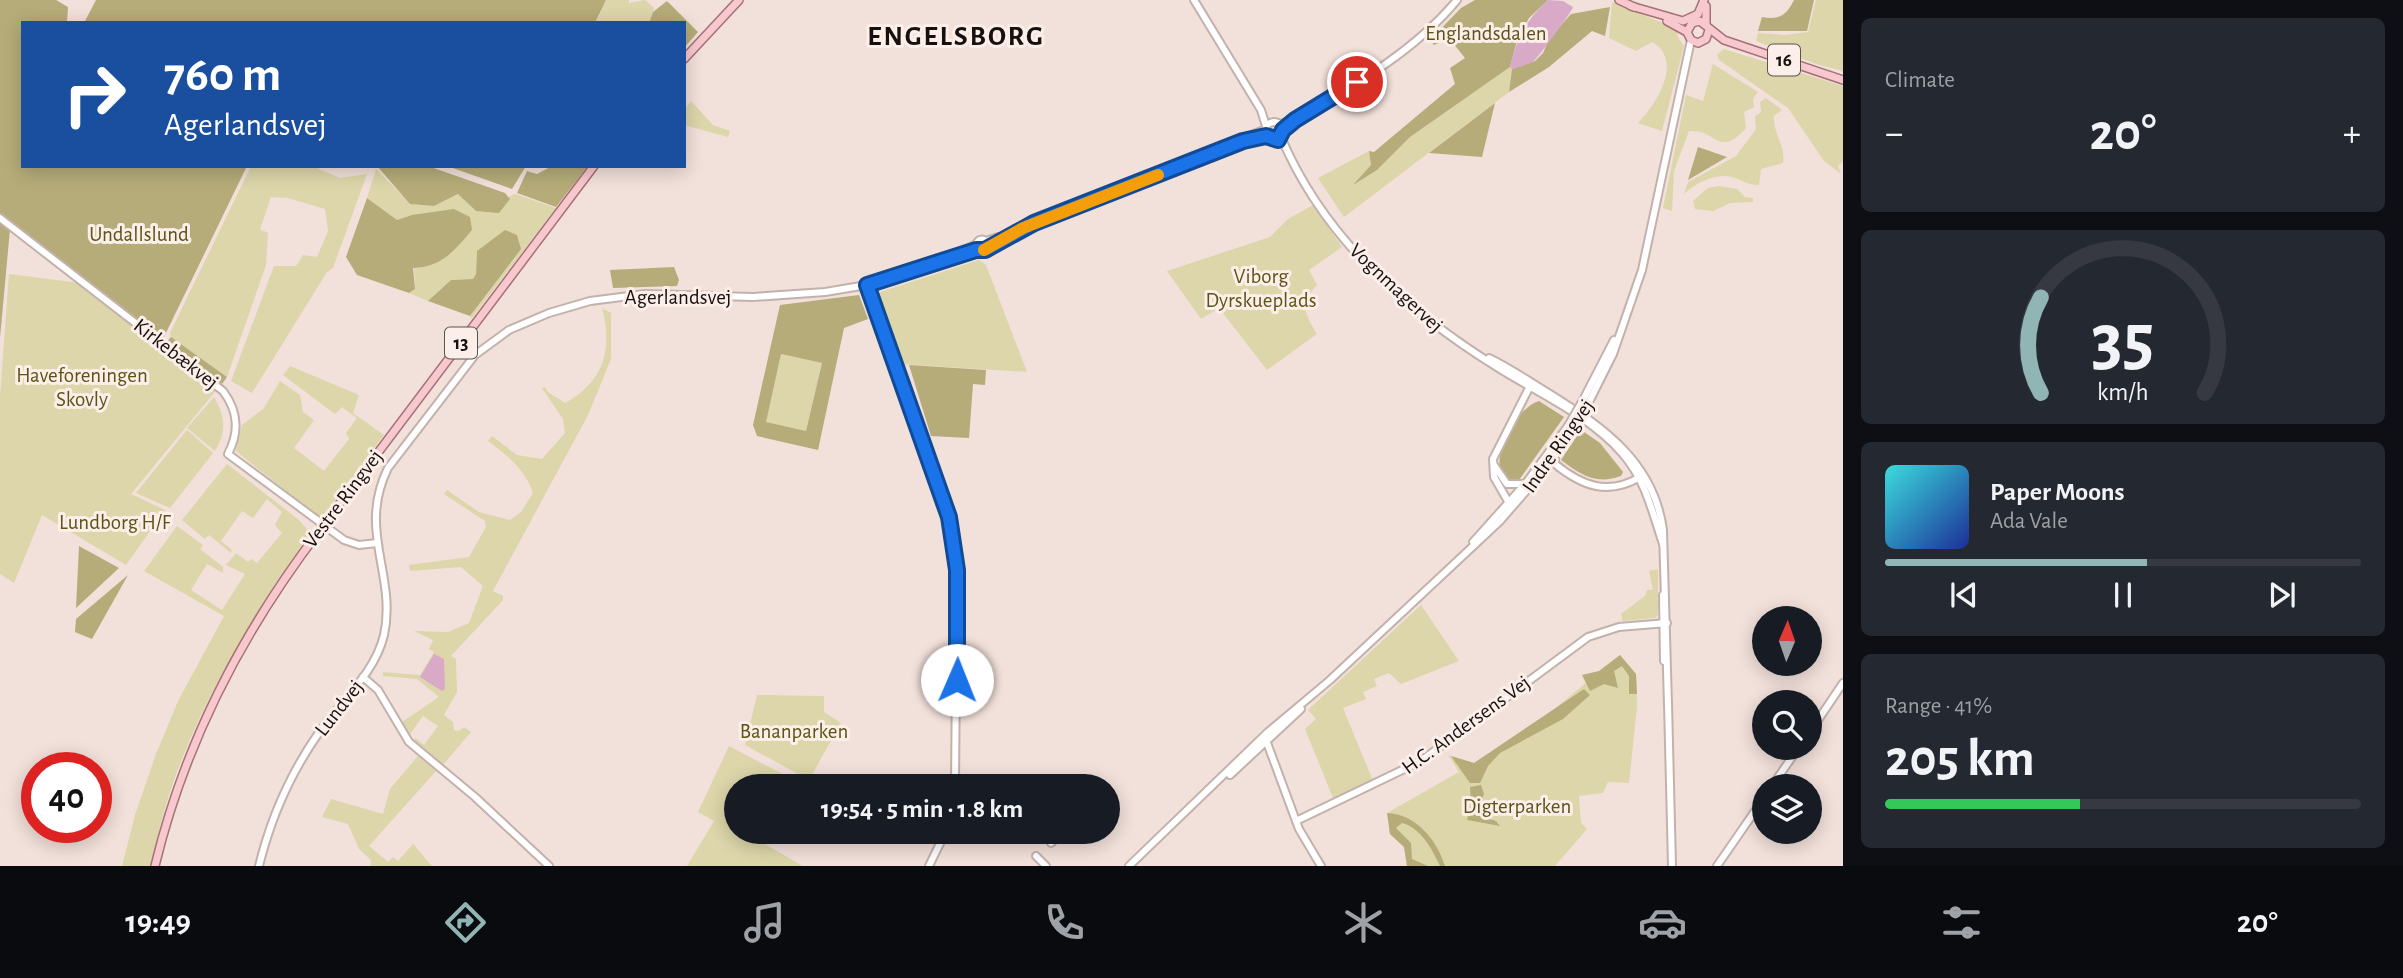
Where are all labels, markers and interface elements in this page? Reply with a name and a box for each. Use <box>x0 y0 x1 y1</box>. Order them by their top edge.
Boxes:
district label: ENGELSBORG <box>867 23 1045 51</box>
park label: Englandsdalen <box>1425 23 1547 44</box>
road number: 16 <box>1768 44 1800 76</box>
icon: right <box>49 49 140 140</box>
text: 760 m <box>164 51 281 100</box>
pin <box>1327 52 1387 112</box>
icon: arrive <box>1338 63 1376 101</box>
text: Climate <box>1885 69 1955 92</box>
text: 20° <box>2090 107 2156 159</box>
text: Agerlandsvej <box>164 109 327 141</box>
text: − <box>1885 115 1903 153</box>
text: + <box>2343 115 2361 153</box>
park label: Undallslund <box>89 224 189 245</box>
street label: Vognmagervej <box>1345 240 1447 336</box>
park label: Viborg Dyrskueplads <box>1205 266 1317 311</box>
street label: Agerlandsvej <box>625 287 731 308</box>
text: 35 <box>2092 305 2154 378</box>
street label: Kirkebækvej <box>130 315 222 393</box>
road number: 13 <box>445 328 477 358</box>
park label: Haveforeningen Skovly <box>16 365 148 410</box>
text: km/h <box>2097 380 2149 405</box>
street label: Indre Ringvej <box>1518 395 1598 497</box>
street label: Vestre Ringvej <box>300 446 386 552</box>
text: Paper Moons <box>1990 479 2125 505</box>
text: Ada Vale <box>1990 510 2068 533</box>
park label: Lundborg H/F <box>59 512 172 533</box>
icon: previous <box>1945 576 1983 614</box>
icon: pause <box>2104 576 2142 614</box>
icon: next <box>2263 576 2301 614</box>
north arrow <box>1752 606 1822 676</box>
map controls <box>1752 606 1822 844</box>
position arrow <box>920 643 994 717</box>
street label: H.C. Andersens Vej <box>1398 672 1534 778</box>
street label: Lundvej <box>311 676 367 740</box>
button: search <box>1752 690 1822 760</box>
text: Range · 41% <box>1885 695 1992 718</box>
park label: Bananparken <box>740 721 848 742</box>
text: 205 km <box>1885 733 2035 785</box>
speed limit sign: 40 <box>21 752 112 843</box>
button: layers <box>1752 774 1822 844</box>
text: 19:54 · 5 min · 1.8 km <box>821 796 1023 822</box>
park label: Digterparken <box>1463 796 1571 817</box>
icon: directions <box>441 898 490 947</box>
icon: music <box>740 898 789 947</box>
icon: phone <box>1040 898 1089 947</box>
icon: climate <box>1339 898 1388 947</box>
icon: car <box>1638 898 1687 947</box>
icon: filters <box>1937 898 1986 947</box>
text: 19:49 <box>125 906 191 938</box>
text: 20° <box>2237 906 2278 938</box>

